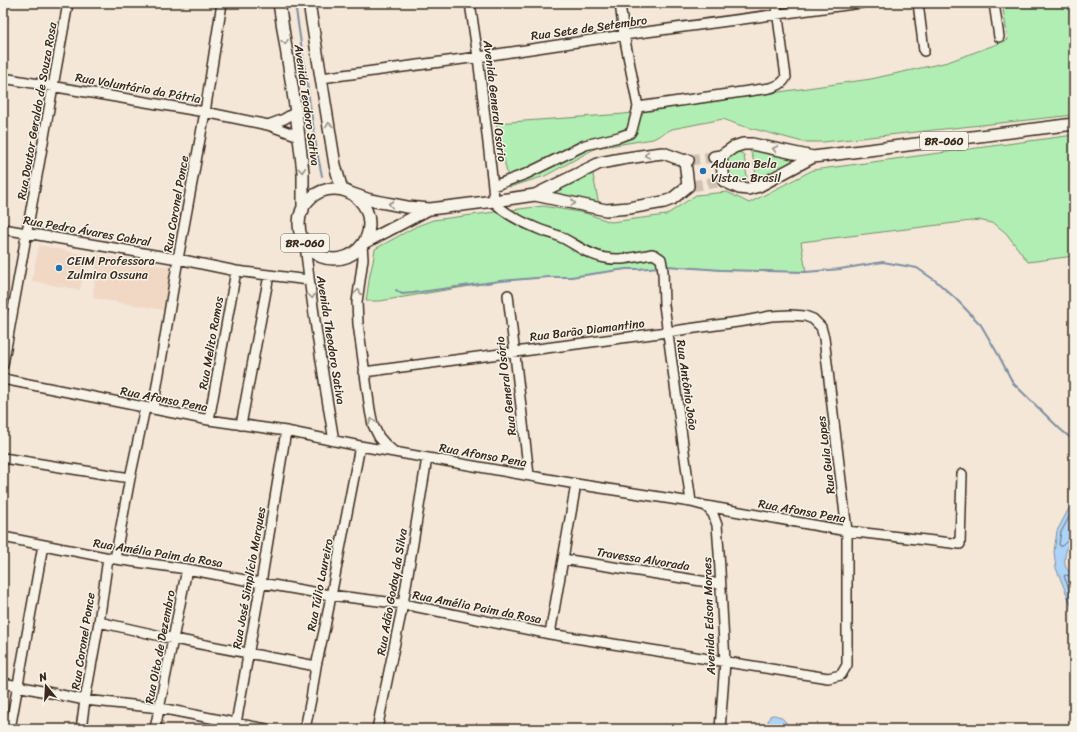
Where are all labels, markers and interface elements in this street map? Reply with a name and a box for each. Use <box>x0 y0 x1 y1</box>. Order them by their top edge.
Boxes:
street label: Rua Sete de Setembro <box>529 9 649 47</box>
street label: Rua Doutor Geraldo de Souza Rosa <box>11 19 64 202</box>
one-way arrow <box>280 38 289 45</box>
street label: Avenida General Osório <box>477 38 513 163</box>
street label: Avenida Teodoro Sativa <box>287 42 326 167</box>
street label: Rua Voluntário da Pátria <box>73 66 203 110</box>
one-way arrow <box>325 122 334 128</box>
road number: BR-060 <box>920 132 968 150</box>
one-way arrow <box>772 145 778 153</box>
one-way arrow <box>644 150 650 159</box>
place label: Aduana Bela Vista - Brasil <box>710 153 781 189</box>
street label: Rua Coronel Ponce <box>157 154 195 254</box>
marker: Aduana Bela Vista - Brasil <box>698 166 708 176</box>
one-way arrow <box>298 167 307 173</box>
one-way arrow <box>570 198 576 206</box>
one-way arrow <box>388 200 394 209</box>
street label: Rua Pedro Ávares Cabral <box>21 209 153 253</box>
road number: BR-060 <box>281 234 329 252</box>
place label: CEIM Professora Zulmira Ossuna <box>67 250 155 286</box>
marker: CEIM Professora Zulmira Ossuna <box>54 263 64 273</box>
street label: Avenida Theodoro Sativa <box>310 273 352 406</box>
one-way arrow <box>353 289 362 295</box>
one-way arrow <box>307 293 316 299</box>
street label: Rua Melito Ramos <box>192 294 230 391</box>
street label: Rua Barão Diamantino <box>528 312 646 348</box>
street label: Rua General Osório <box>489 335 523 437</box>
street label: Rua Antônio João <box>670 338 704 432</box>
street label: Rua Afonso Pena <box>118 380 210 418</box>
street label: Rua Guia Lopes <box>810 414 842 495</box>
one-way arrow <box>369 418 377 424</box>
street label: Rua Afonso Pena <box>437 436 529 474</box>
street label: Rua Afonso Pena <box>756 492 848 530</box>
street label: Rua José Simplício Marques <box>226 505 272 651</box>
street label: Rua Adão Godoy da Silva <box>370 526 414 657</box>
street label: Rua Amélia Paim da Rosa <box>92 532 224 574</box>
street label: Rua Túlio Loureiro <box>300 537 340 633</box>
street label: Travessa Alvorada <box>595 541 691 577</box>
street label: Avenida Edson Moraes <box>696 556 722 676</box>
street label: Rua Amélia Paim da Rosa <box>411 584 543 630</box>
street label: Rua Oito de Dezembro <box>138 588 182 706</box>
street label: Rua Coronel Ponce <box>64 591 102 691</box>
north arrow <box>26 666 66 706</box>
text: N <box>36 667 50 687</box>

